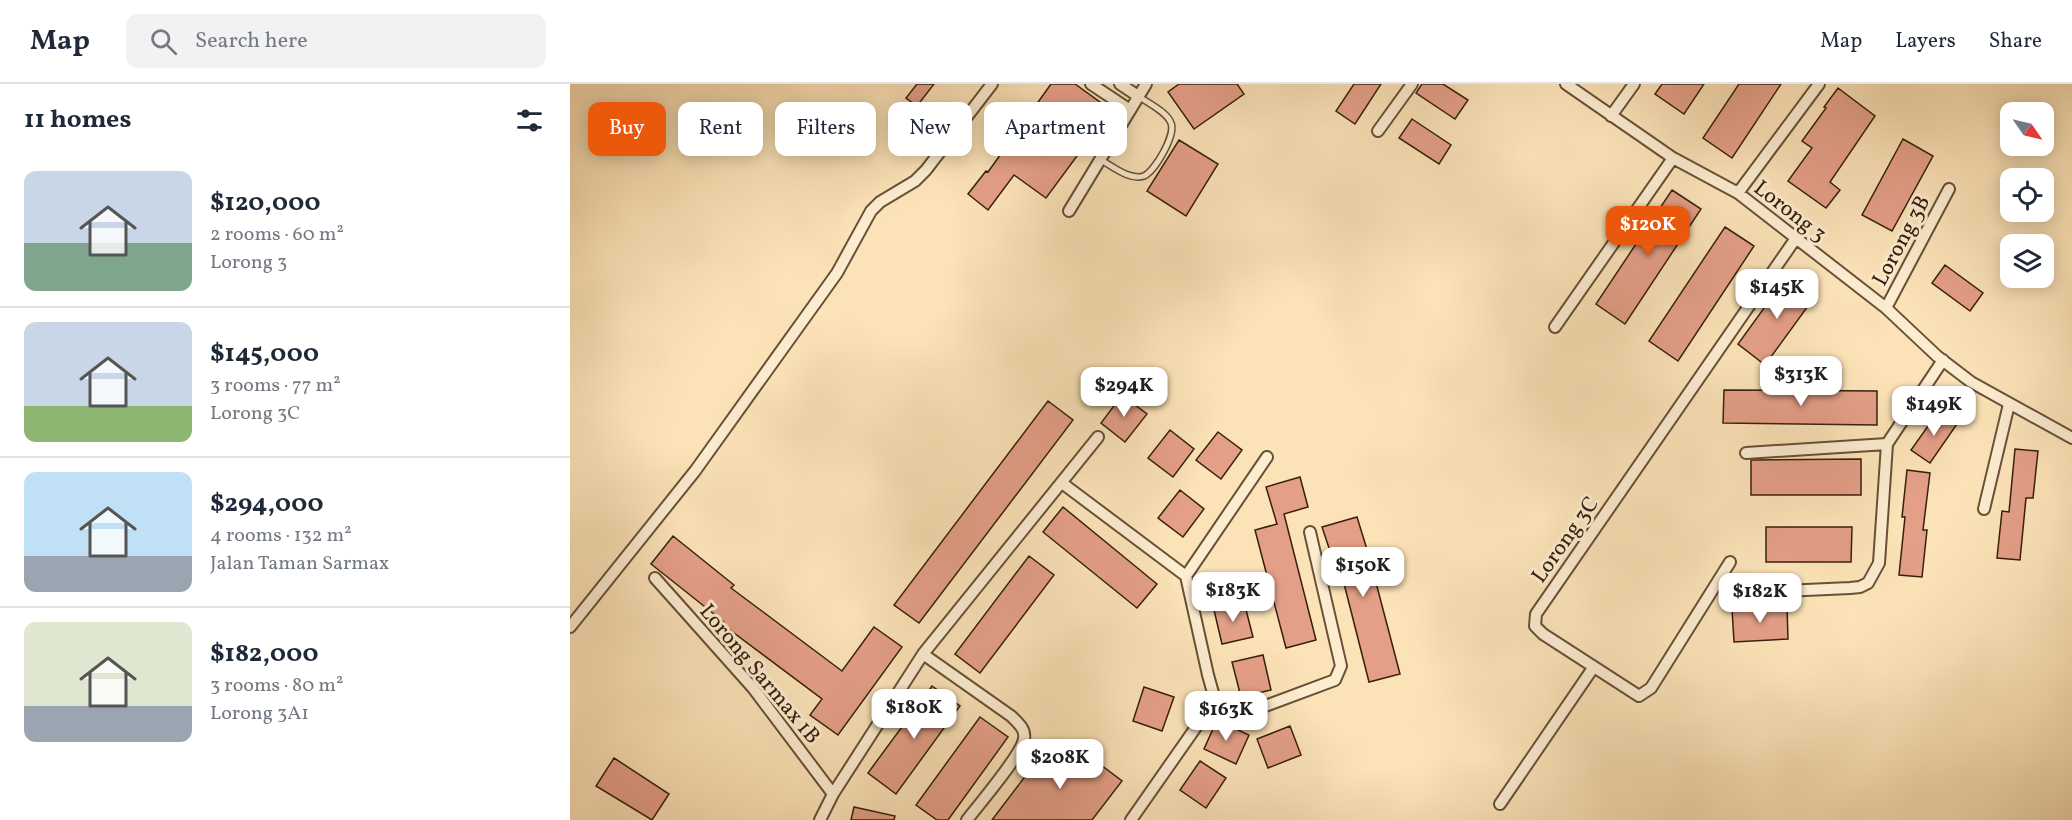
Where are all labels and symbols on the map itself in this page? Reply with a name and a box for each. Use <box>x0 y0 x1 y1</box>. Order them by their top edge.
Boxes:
north arrow <box>2000 102 2054 156</box>
street label: Lorong 3 <box>1746 174 1833 250</box>
street label: Lorong 3B <box>1865 190 1939 292</box>
pin: $120K <box>1606 206 1690 257</box>
pin: $145K <box>1735 269 1819 320</box>
pin: $313K <box>1759 356 1843 407</box>
pin: $294K <box>1082 367 1166 418</box>
pin: $149K <box>1892 386 1976 437</box>
street label: Lorong 3C <box>1525 491 1607 590</box>
pin: $150K <box>1321 547 1405 598</box>
pin: $183K <box>1191 572 1275 623</box>
pin: $182K <box>1718 573 1802 624</box>
street label: Lorong Sarmax 1B <box>691 598 827 751</box>
pin: $180K <box>872 689 956 740</box>
pin: $163K <box>1184 691 1268 742</box>
pin: $208K <box>1018 739 1102 790</box>

